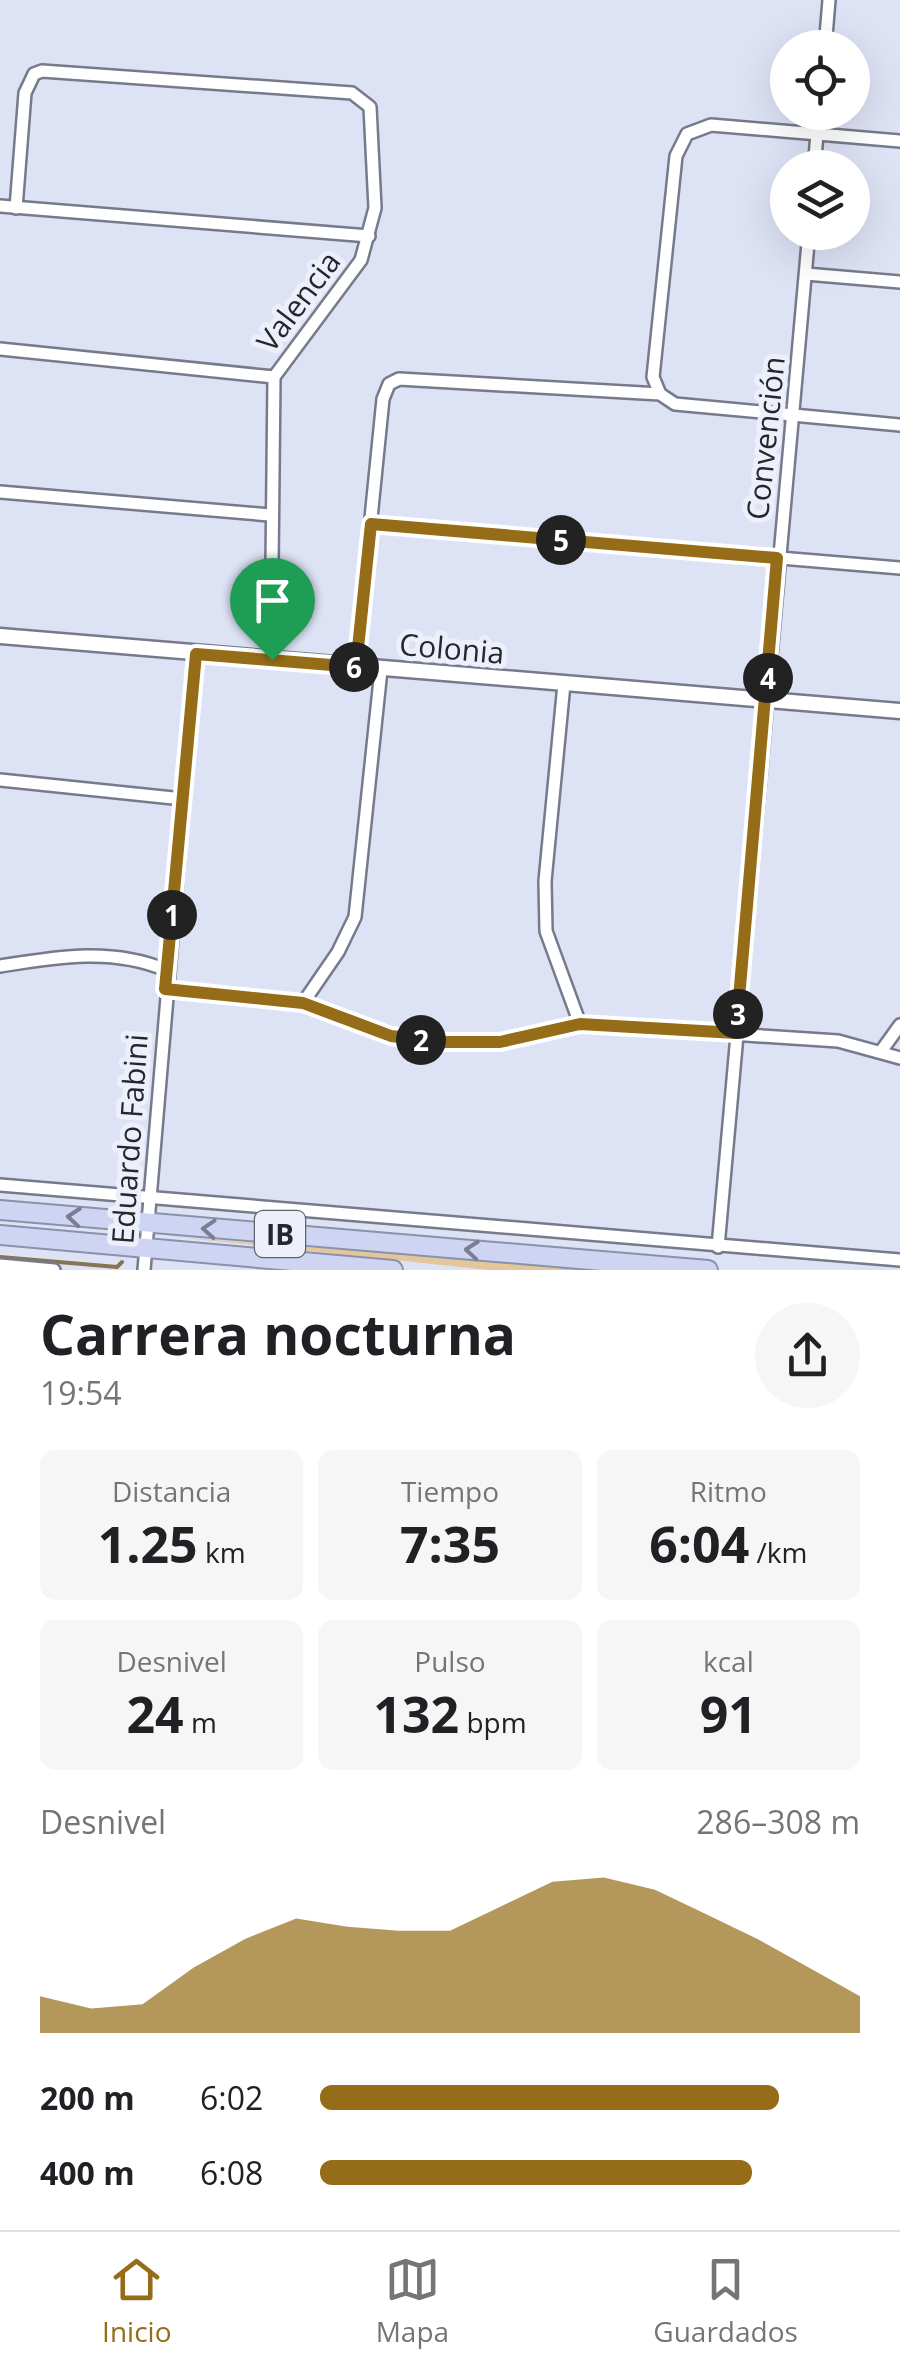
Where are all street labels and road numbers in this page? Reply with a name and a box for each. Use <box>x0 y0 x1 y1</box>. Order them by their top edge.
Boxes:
street label: Valencia <box>247 242 349 360</box>
street label: Convención <box>736 354 794 522</box>
street label: Colonia <box>398 623 506 673</box>
street label: Eduardo Fabini <box>101 1033 157 1245</box>
road number: IB <box>255 1211 305 1257</box>

